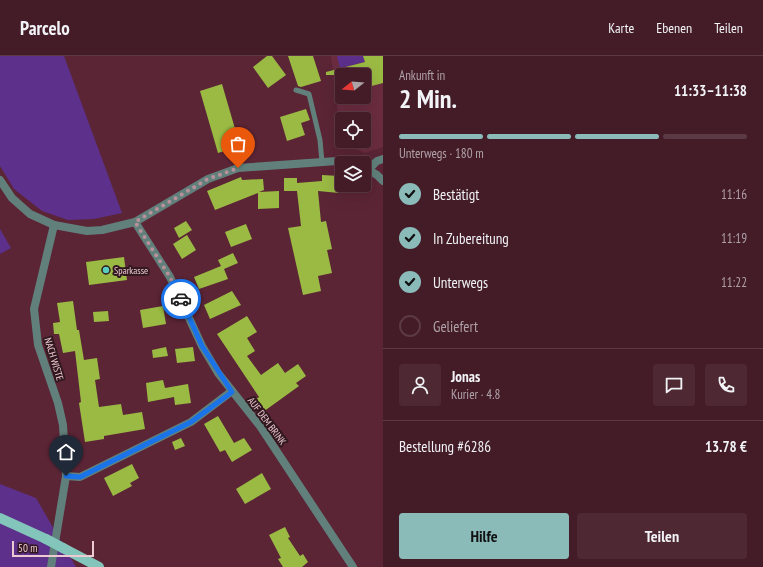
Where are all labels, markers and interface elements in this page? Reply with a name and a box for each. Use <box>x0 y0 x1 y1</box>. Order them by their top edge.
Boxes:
text: Parcelo <box>20 16 70 40</box>
text: Karte <box>608 19 634 37</box>
text: Ebenen <box>656 19 692 37</box>
text: Teilen <box>714 19 743 37</box>
text: Ankunft in <box>399 67 445 84</box>
north arrow <box>335 68 371 104</box>
map controls <box>335 68 371 192</box>
text: 11:33–11:38 <box>674 81 747 100</box>
text: 2 Min. <box>399 82 457 115</box>
button: locate <box>335 112 371 148</box>
pin <box>221 127 255 168</box>
icon: bag <box>227 133 249 155</box>
text: Unterwegs · 180 m <box>399 145 484 162</box>
button: layers <box>335 156 371 192</box>
icon: check <box>399 183 421 205</box>
text: Bestätigt <box>433 185 479 204</box>
text: 11:16 <box>721 186 747 203</box>
icon: check <box>399 227 421 249</box>
text: In Zubereitung <box>433 229 509 248</box>
text: 11:19 <box>721 230 747 247</box>
place label: Sparkasse <box>114 264 148 277</box>
marker: Sparkasse <box>101 265 111 275</box>
icon: check <box>399 271 421 293</box>
text: Unterwegs <box>433 273 488 292</box>
text: 11:22 <box>721 274 747 291</box>
courier <box>161 279 201 319</box>
icon: car <box>170 288 192 310</box>
text: Geliefert <box>433 317 478 336</box>
street label: NACH WISTE <box>41 336 67 382</box>
button: person <box>399 364 441 406</box>
button: chat <box>653 364 695 406</box>
button: phone <box>705 364 747 406</box>
text: Jonas <box>451 367 480 386</box>
text: Kurier · 4.8 <box>451 386 500 403</box>
street label: AUF DEM BRINK <box>245 395 289 447</box>
pin <box>49 435 83 476</box>
text: Bestellung #6286 <box>399 437 491 456</box>
text: 13.78 € <box>705 437 747 456</box>
icon: home <box>55 441 77 463</box>
button: Hilfe <box>399 513 569 559</box>
button: Teilen <box>577 513 747 559</box>
scale bar <box>12 539 94 558</box>
text: 50 m <box>18 541 37 555</box>

